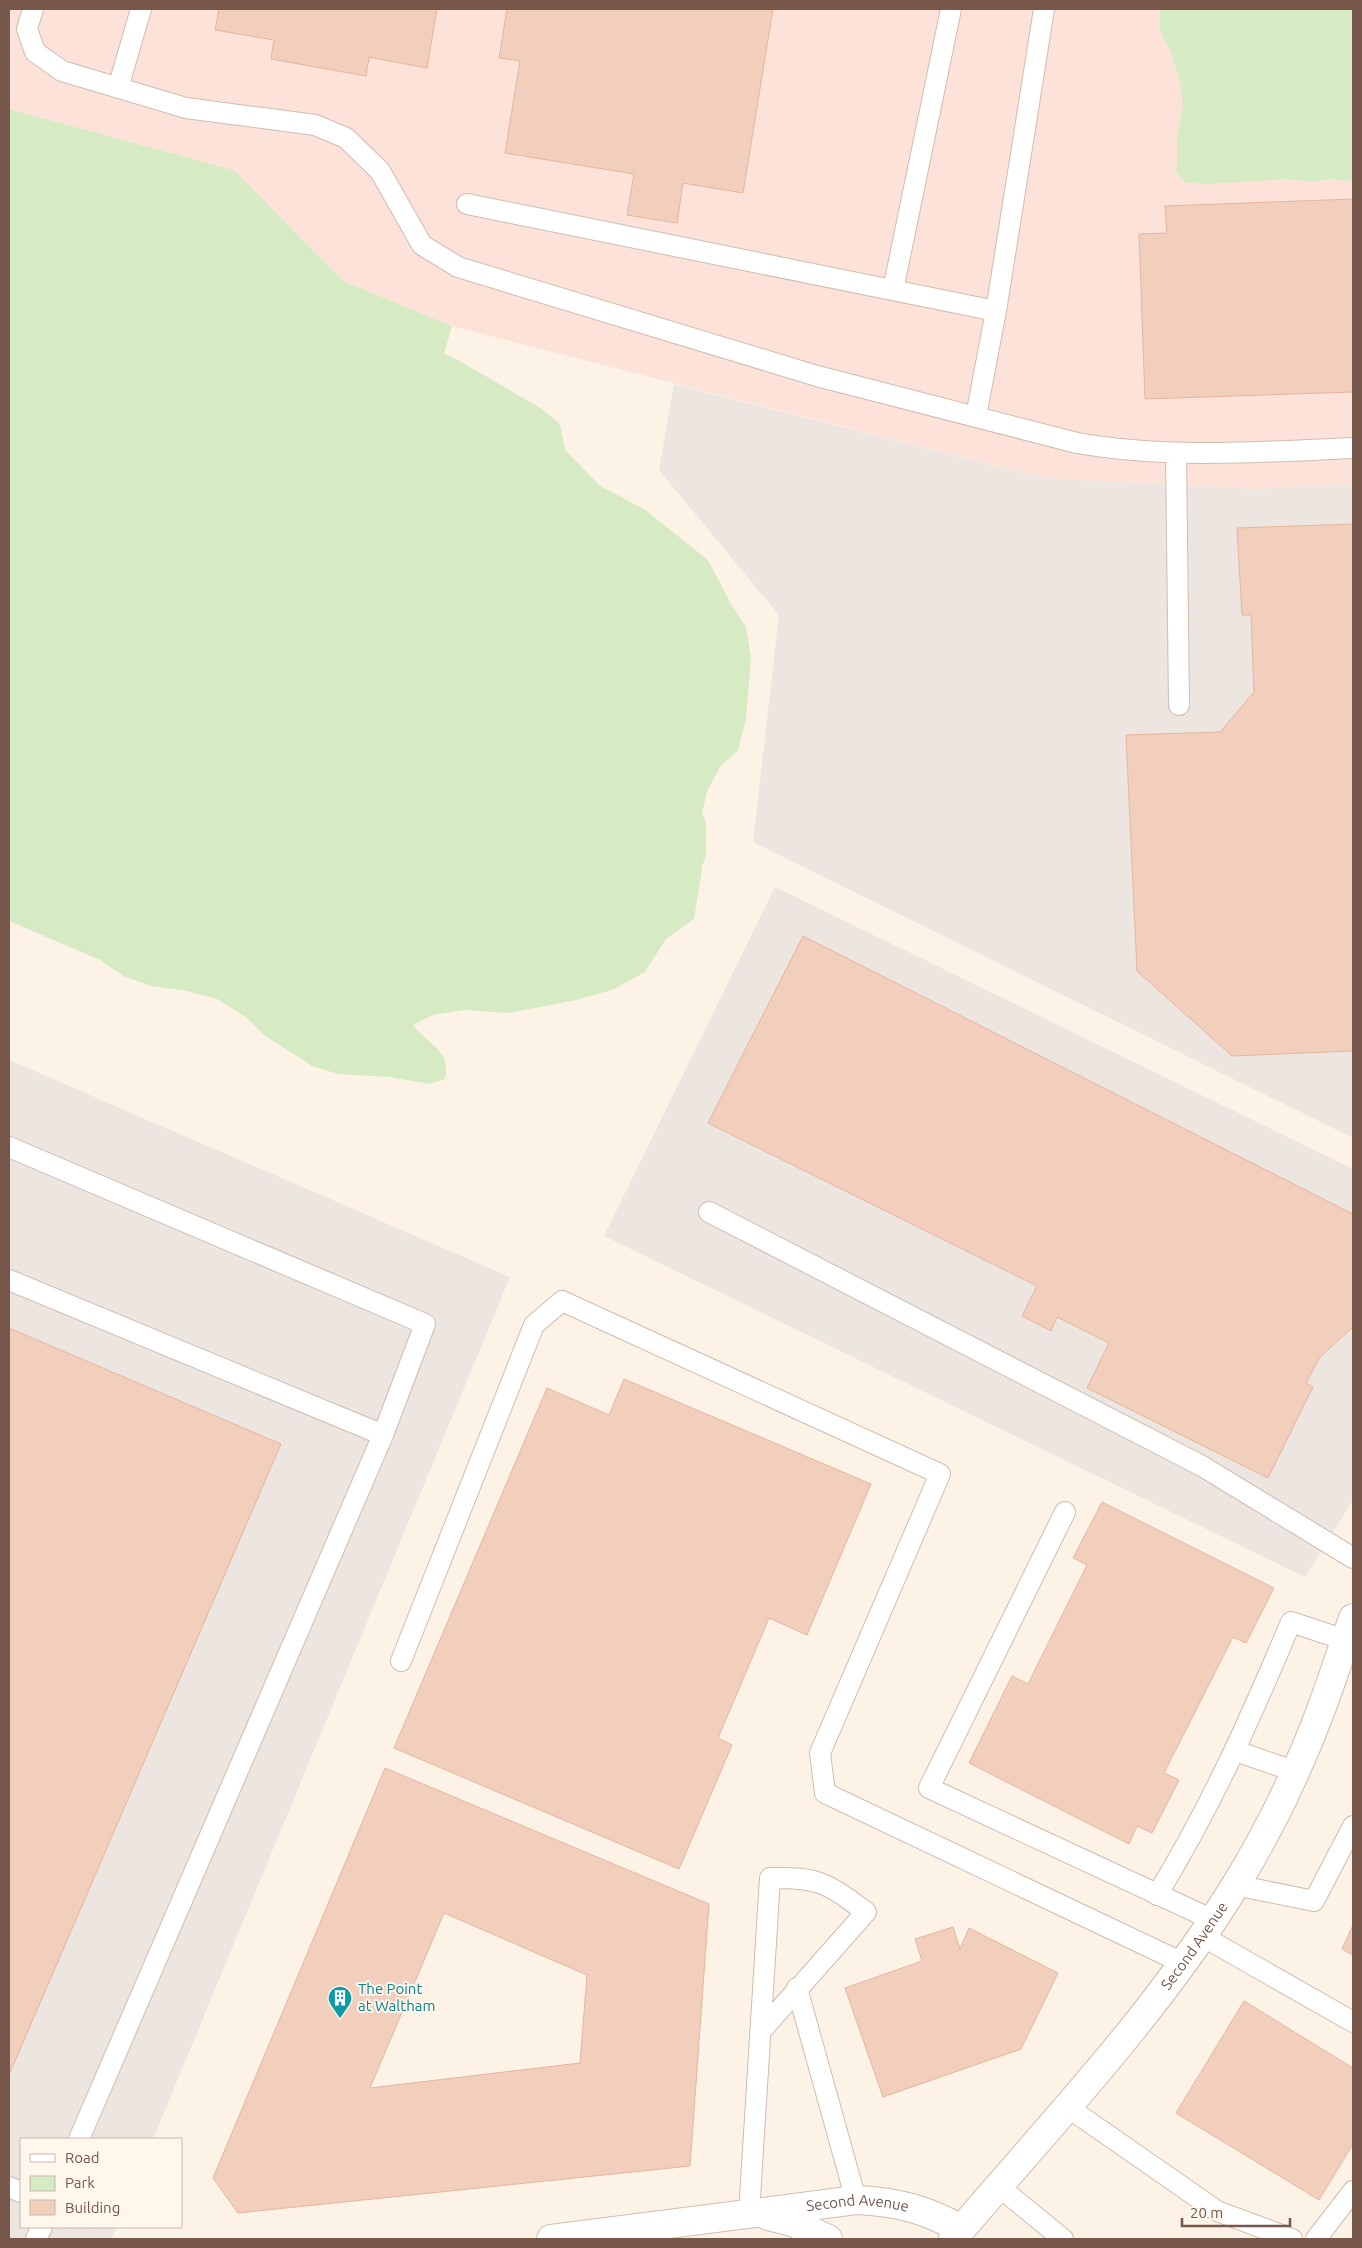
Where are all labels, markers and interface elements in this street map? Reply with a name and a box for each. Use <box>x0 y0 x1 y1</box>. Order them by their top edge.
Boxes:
street label: Second Avenue <box>1157 1899 1231 1993</box>
place label: The Point at Waltham <box>358 1980 435 2014</box>
building icon: The Point at Waltham <box>327 1985 353 2019</box>
legend <box>20 2138 182 2228</box>
text: Road <box>65 2149 100 2166</box>
text: Park <box>65 2174 95 2191</box>
street label: Second Avenue <box>805 2191 911 2215</box>
scale bar <box>1182 2196 1290 2228</box>
text: Building <box>65 2199 120 2216</box>
text: 20 m <box>1190 2204 1223 2221</box>

